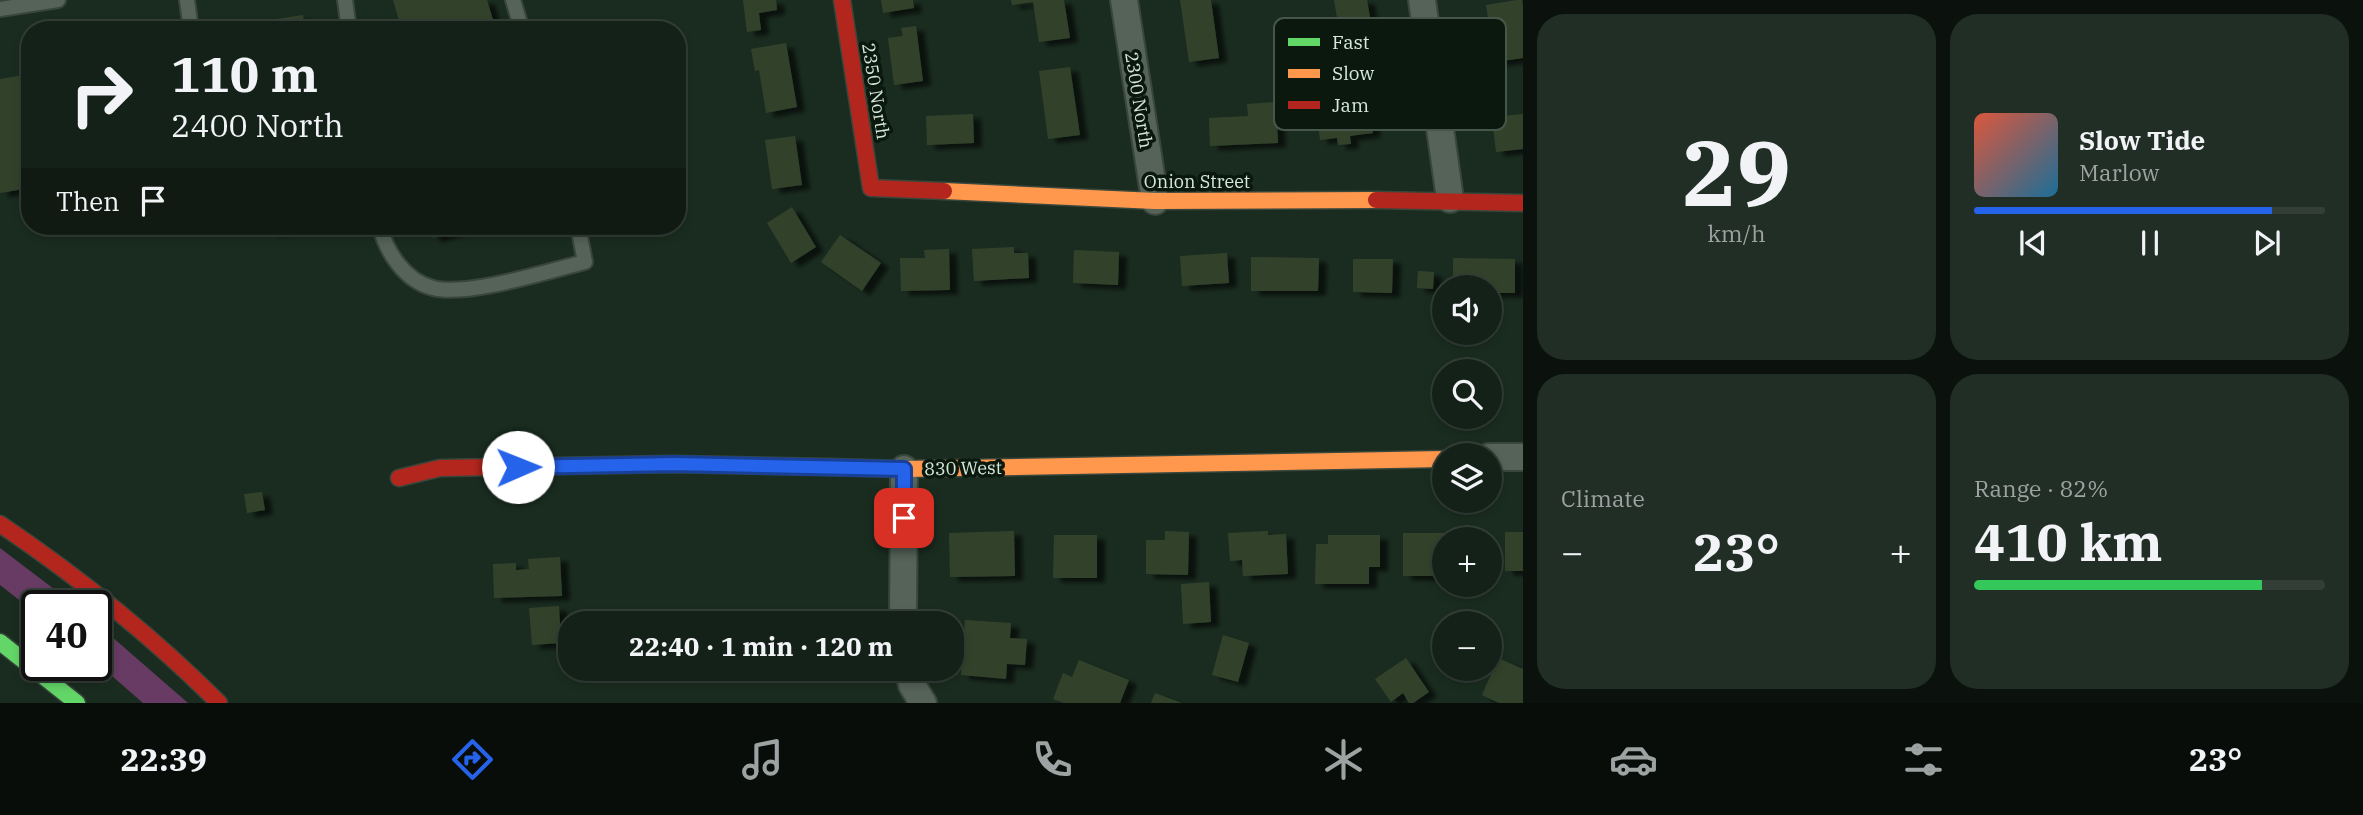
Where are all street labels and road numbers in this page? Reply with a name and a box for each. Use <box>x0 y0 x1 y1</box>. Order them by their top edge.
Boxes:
street label: 2350 North <box>857 41 895 141</box>
street label: 2300 North <box>1120 50 1158 150</box>
street label: Onion Street <box>1144 170 1250 193</box>
street label: 830 West <box>924 456 1002 480</box>

